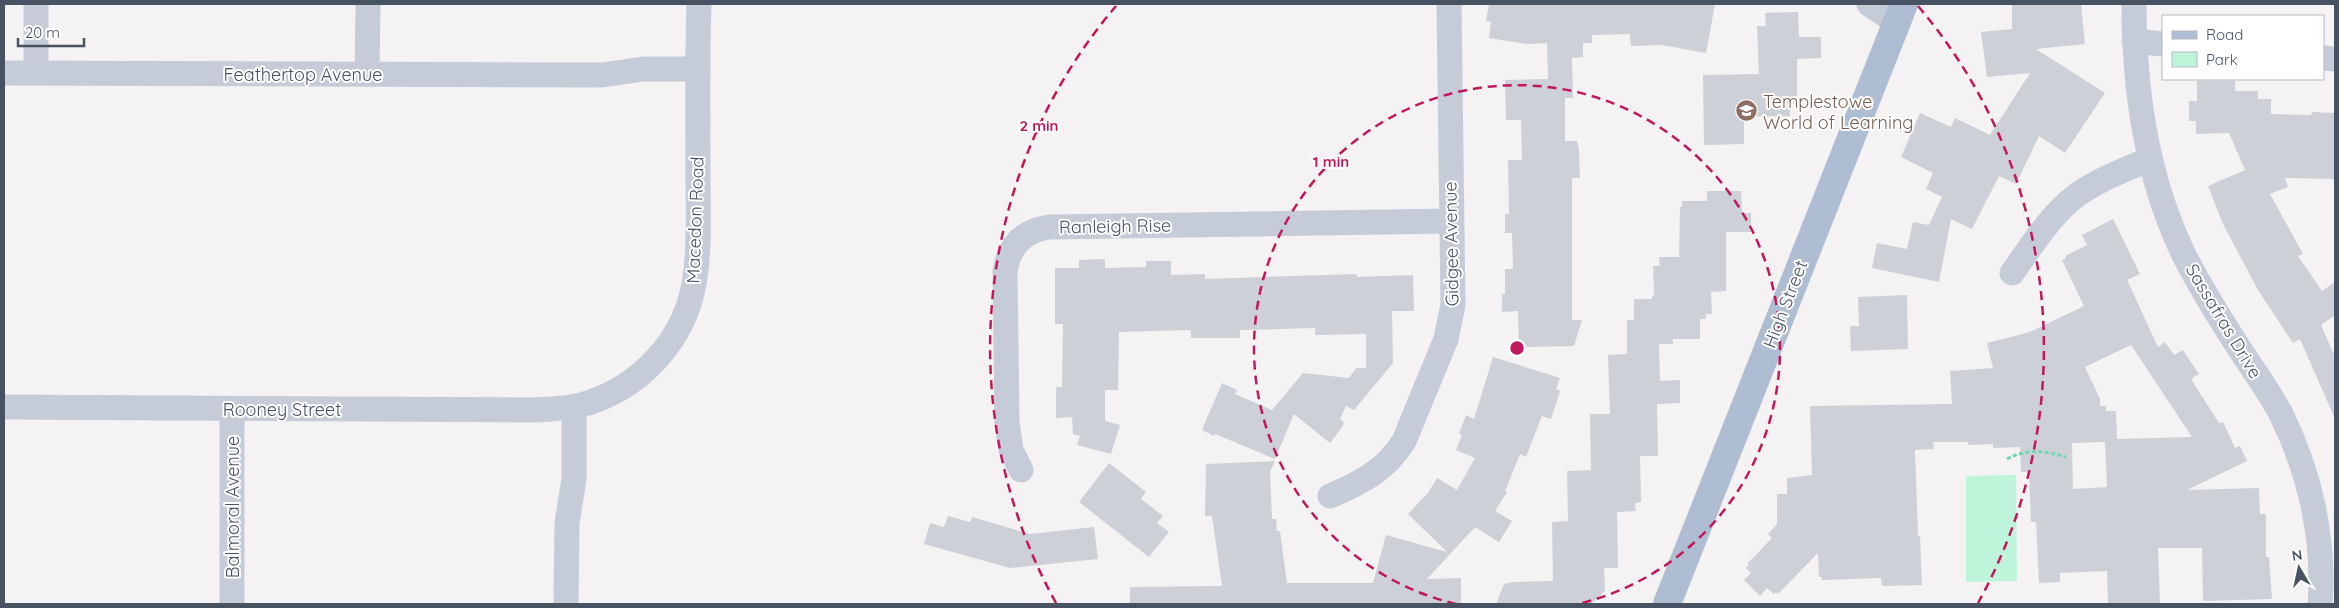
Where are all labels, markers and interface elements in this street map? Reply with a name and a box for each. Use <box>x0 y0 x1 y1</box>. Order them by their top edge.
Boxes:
scale bar <box>18 15 84 47</box>
legend <box>2162 15 2324 80</box>
text: 20 m <box>25 23 60 42</box>
text: Road <box>2206 25 2243 44</box>
text: Park <box>2206 50 2238 69</box>
street label: Feathertop Avenue <box>224 63 382 86</box>
place label: Templestowe World of Learning <box>1763 90 1914 134</box>
school or university icon: Templestowe World of Learning <box>1735 99 1759 123</box>
text: 2 min <box>1019 116 1059 135</box>
text: 1 min <box>1313 152 1349 171</box>
street label: Macedon Road <box>681 156 709 284</box>
street label: Gidgee Avenue <box>1438 181 1464 307</box>
street label: Ranleigh Rise <box>1059 214 1171 238</box>
street label: High Street <box>1758 257 1812 351</box>
street label: Sassafras Drive <box>2181 259 2267 383</box>
centre of rings <box>1508 339 1526 357</box>
street label: Rooney Street <box>223 398 341 421</box>
street label: Balmoral Avenue <box>221 436 244 578</box>
north arrow <box>2274 543 2324 593</box>
text: N <box>2290 545 2303 565</box>

